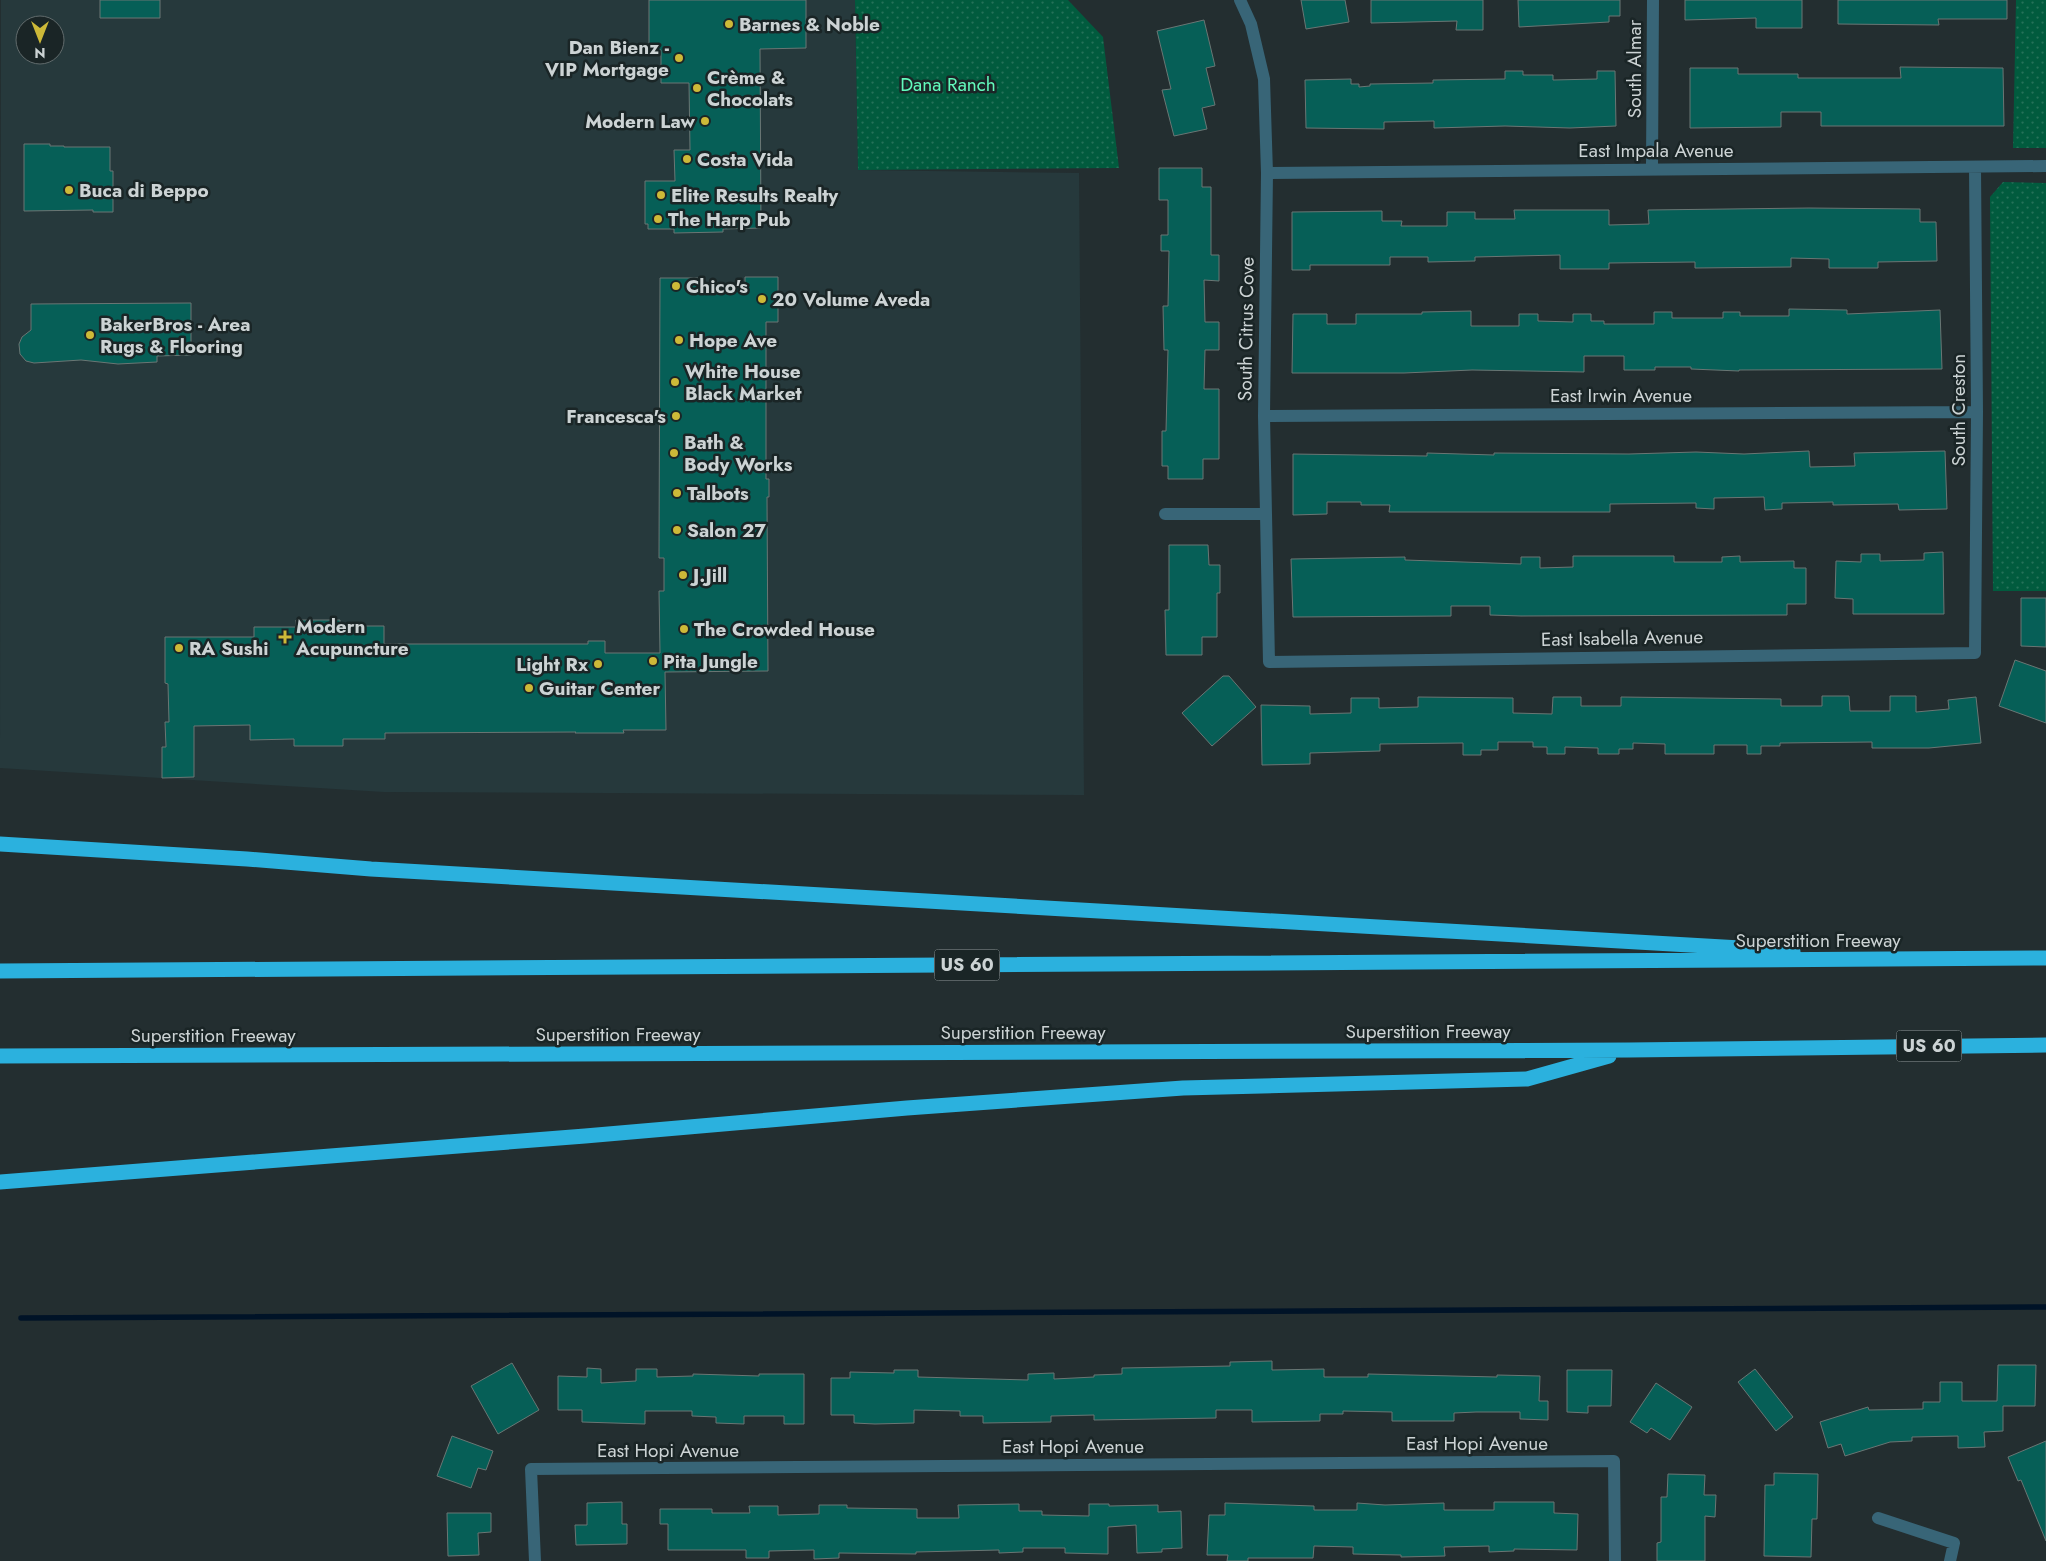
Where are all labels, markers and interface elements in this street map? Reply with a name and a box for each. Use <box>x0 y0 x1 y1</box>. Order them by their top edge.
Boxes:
place label: Barnes & Noble <box>739 11 880 38</box>
north arrow <box>15 15 65 65</box>
marker: Barnes & Noble <box>723 18 735 30</box>
street label: South Almar <box>1621 19 1648 118</box>
place label: Dan Bienz - VIP Mortgage <box>544 34 670 83</box>
text: N <box>34 43 46 63</box>
marker: Dan Bienz - VIP Mortgage <box>673 52 685 64</box>
place label: Crème & Chocolats <box>707 64 793 113</box>
park label: Dana Ranch <box>900 71 996 98</box>
marker: Crème & Chocolats <box>691 82 703 94</box>
place label: Modern Law <box>585 108 696 135</box>
marker: Modern Law <box>699 115 711 127</box>
street label: East Impala Avenue <box>1578 137 1734 164</box>
place label: Costa Vida <box>697 146 793 173</box>
marker: Costa Vida <box>681 153 693 165</box>
place label: Buca di Beppo <box>79 177 209 204</box>
place label: Elite Results Realty <box>671 182 839 209</box>
marker: Buca di Beppo <box>63 184 75 196</box>
marker: Elite Results Realty <box>655 189 667 201</box>
place label: The Harp Pub <box>668 206 791 233</box>
marker: The Harp Pub <box>652 213 664 225</box>
street label: South Citrus Cove <box>1231 256 1261 401</box>
place label: Chico's <box>686 273 748 300</box>
marker: Chico's <box>670 280 682 292</box>
place label: 20 Volume Aveda <box>772 286 930 313</box>
marker: 20 Volume Aveda <box>756 293 768 305</box>
place label: BakerBros - Area Rugs & Flooring <box>100 311 250 360</box>
place label: Hope Ave <box>689 327 777 354</box>
marker: BakerBros - Area Rugs & Flooring <box>84 329 96 341</box>
marker: Hope Ave <box>673 334 685 346</box>
street label: South Creston <box>1945 354 1972 466</box>
place label: White House Black Market <box>685 358 802 407</box>
marker: White House Black Market <box>669 376 681 388</box>
street label: East Irwin Avenue <box>1550 382 1692 409</box>
place label: Francesca's <box>566 403 666 430</box>
marker: Francesca's <box>670 410 682 422</box>
place label: Bath & Body Works <box>684 429 793 478</box>
marker: Bath & Body Works <box>668 447 680 459</box>
place label: Talbots <box>687 480 749 507</box>
marker: Talbots <box>671 487 683 499</box>
place label: Salon 27 <box>687 517 767 544</box>
marker: Salon 27 <box>671 524 683 536</box>
place label: J.Jill <box>689 562 727 589</box>
marker: J.Jill <box>677 569 689 581</box>
place label: Modern Acupuncture <box>295 613 409 662</box>
place label: The Crowded House <box>694 616 875 643</box>
marker: The Crowded House <box>678 623 690 635</box>
street label: East Isabella Avenue <box>1541 623 1704 653</box>
marker: Modern Acupuncture <box>278 630 292 644</box>
place label: RA Sushi <box>189 635 268 662</box>
marker: RA Sushi <box>173 642 185 654</box>
place label: Pita Jungle <box>663 648 758 675</box>
place label: Light Rx <box>516 651 589 678</box>
marker: Pita Jungle <box>647 655 659 667</box>
marker: Light Rx <box>592 658 604 670</box>
place label: Guitar Center <box>539 675 660 702</box>
marker: Guitar Center <box>523 682 535 694</box>
street label: Superstition Freeway <box>1735 927 1901 954</box>
road number: US 60 <box>934 950 1000 980</box>
street label: Superstition Freeway <box>1345 1018 1511 1045</box>
street label: Superstition Freeway <box>940 1019 1106 1046</box>
street label: Superstition Freeway <box>535 1021 701 1048</box>
street label: Superstition Freeway <box>130 1022 296 1049</box>
road number: US 60 <box>1896 1030 1962 1062</box>
street label: East Hopi Avenue <box>1406 1430 1548 1457</box>
street label: East Hopi Avenue <box>1002 1433 1144 1460</box>
street label: East Hopi Avenue <box>597 1437 739 1464</box>

